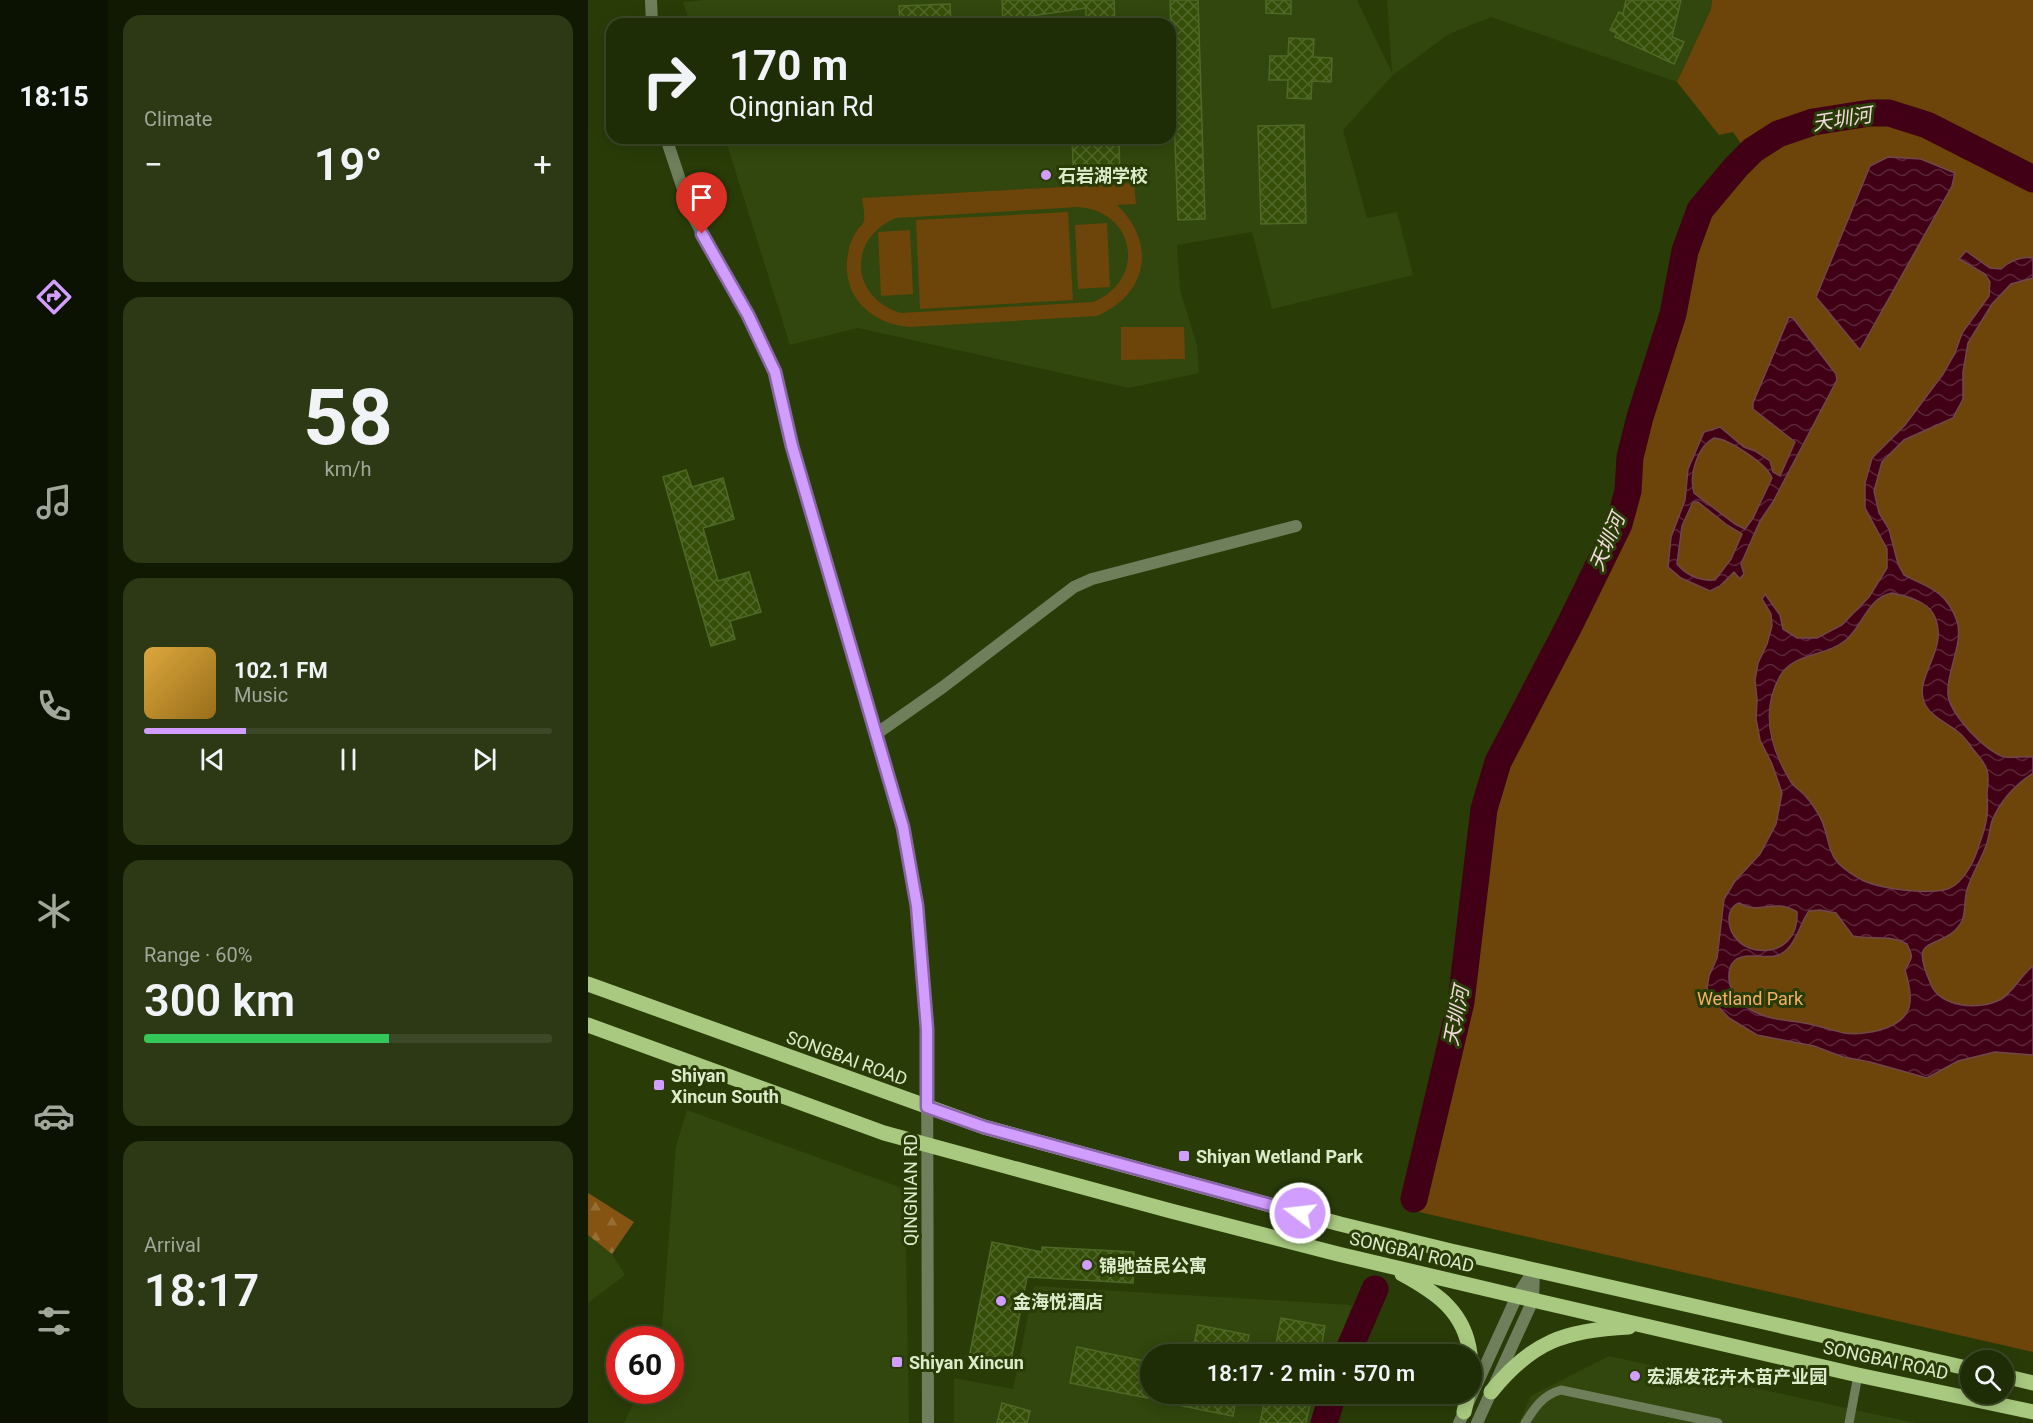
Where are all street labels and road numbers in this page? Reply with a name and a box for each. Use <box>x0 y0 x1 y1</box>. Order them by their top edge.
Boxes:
street label: SONGBAI ROAD <box>784 1026 910 1090</box>
street label: QINGNIAN RD <box>900 1134 921 1246</box>
street label: SONGBAI ROAD <box>1348 1227 1476 1277</box>
street label: SONGBAI ROAD <box>1822 1336 1950 1384</box>

